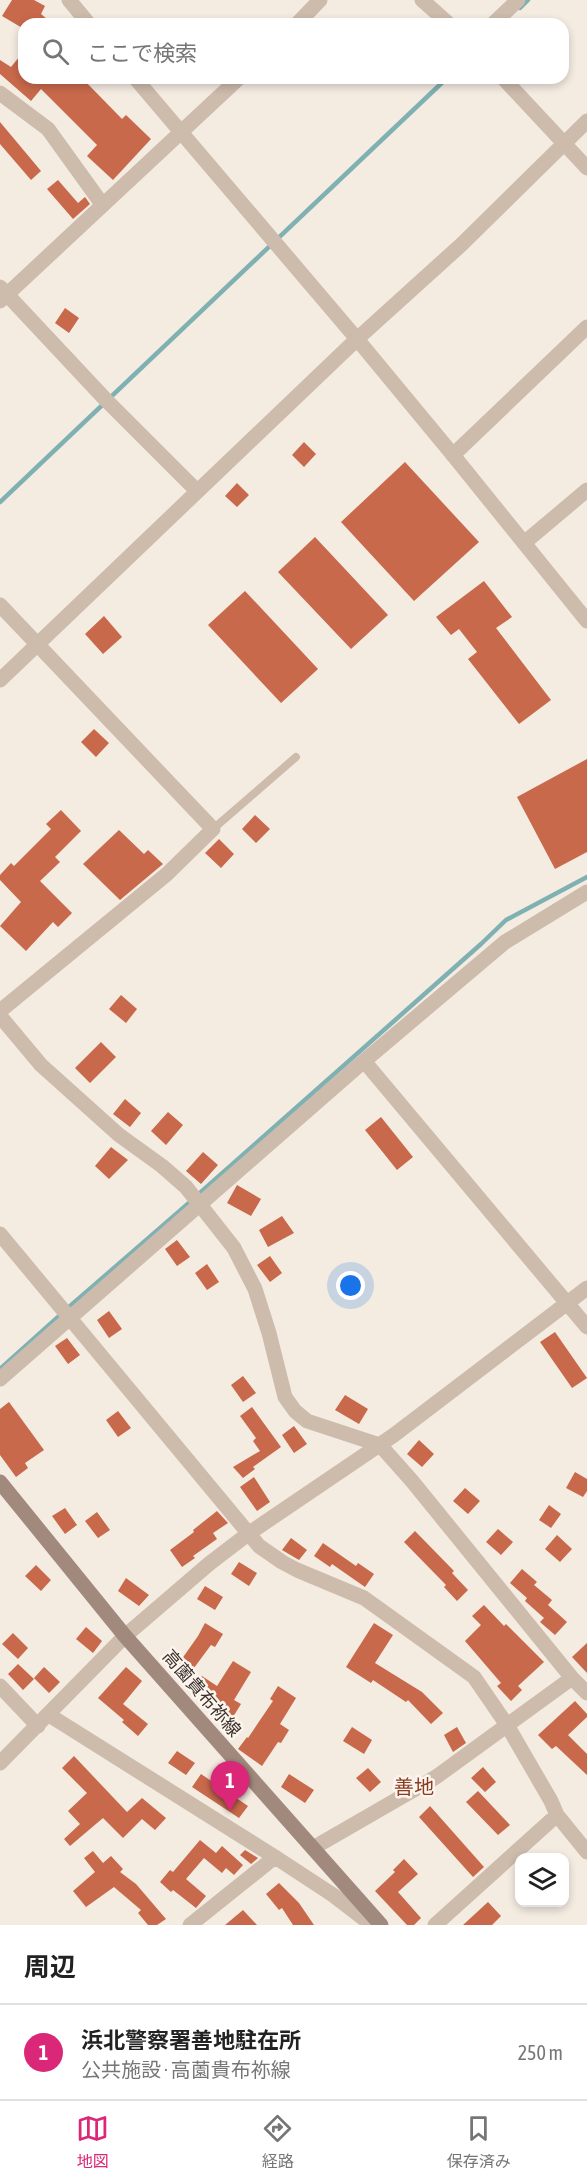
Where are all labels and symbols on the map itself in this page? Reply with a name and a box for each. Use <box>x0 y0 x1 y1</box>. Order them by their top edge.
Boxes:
your location <box>336 1271 365 1300</box>
street label: 高薗貴布祢線 <box>159 1645 245 1741</box>
pin: 1 <box>210 1762 250 1811</box>
district label: 善地 <box>394 1775 434 1798</box>

